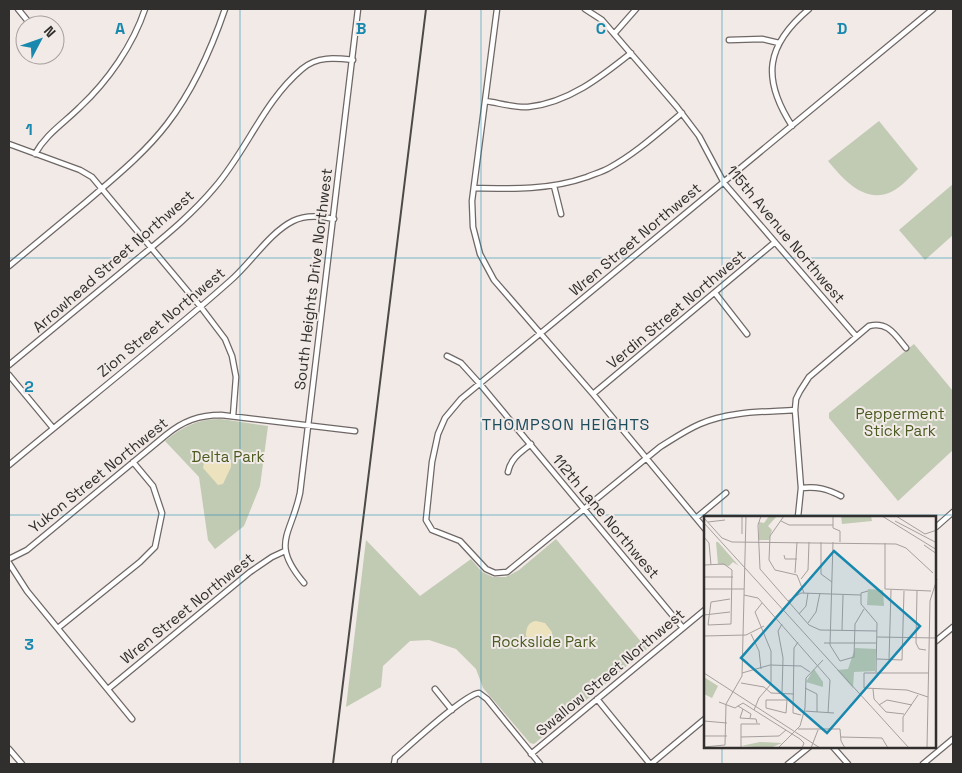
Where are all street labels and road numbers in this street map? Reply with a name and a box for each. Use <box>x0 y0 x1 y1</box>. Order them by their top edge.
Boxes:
street label: 115th Avenue Northwest <box>723 161 849 307</box>
street label: South Heights Drive Northwest <box>290 167 336 391</box>
street label: Wren Street Northwest <box>565 178 705 300</box>
street label: Arrowhead Street Northwest <box>28 186 198 336</box>
street label: Verdin Street Northwest <box>603 245 749 373</box>
street label: Zion Street Northwest <box>93 263 229 381</box>
street label: Yukon Street Northwest <box>25 413 171 537</box>
street label: 112th Lane Northwest <box>548 450 664 582</box>
street label: Wren Street Northwest <box>116 548 258 668</box>
street label: Swallow Street Northwest <box>532 604 688 740</box>

